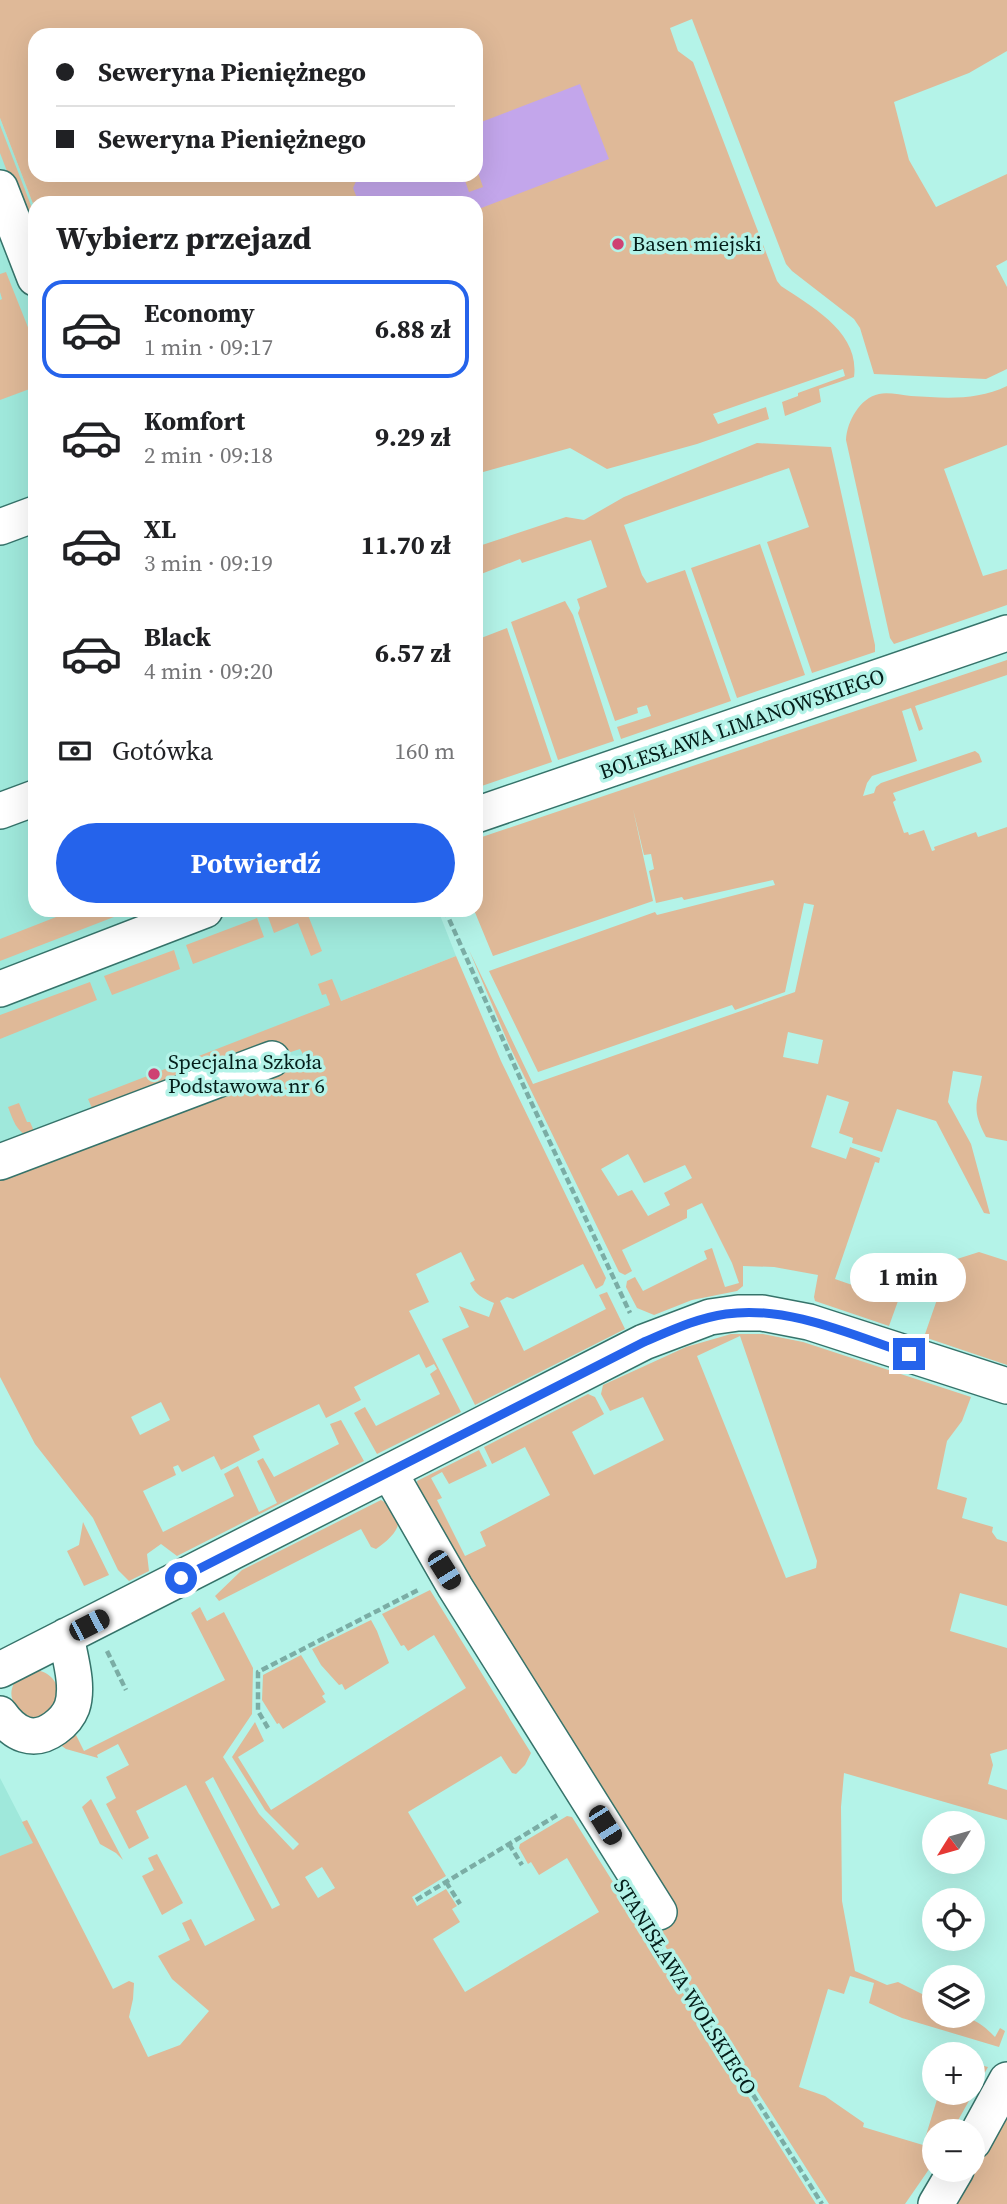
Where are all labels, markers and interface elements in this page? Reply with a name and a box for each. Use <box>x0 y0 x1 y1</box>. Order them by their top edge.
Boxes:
text: Seweryna Pieniężnego <box>98 54 366 90</box>
text: Seweryna Pieniężnego <box>98 121 366 157</box>
text: Wybierz przejazd <box>56 216 312 260</box>
place label: Basen miejski <box>632 229 762 258</box>
marker: Basen miejski <box>610 236 626 252</box>
text: Economy <box>144 295 255 331</box>
icon: car <box>60 298 123 361</box>
text: 6.88 zł <box>375 311 451 347</box>
text: 1 min · 09:17 <box>144 331 273 363</box>
text: Komfort <box>144 403 245 439</box>
icon: car <box>60 406 123 469</box>
text: 9.29 zł <box>375 419 451 455</box>
text: 2 min · 09:18 <box>144 439 273 471</box>
text: XL <box>144 511 176 547</box>
icon: car <box>60 514 123 577</box>
text: 11.70 zł <box>361 527 451 563</box>
text: 3 min · 09:19 <box>144 547 273 579</box>
text: Black <box>144 619 211 655</box>
icon: car <box>60 622 123 685</box>
text: 6.57 zł <box>375 635 451 671</box>
text: 4 min · 09:20 <box>144 655 273 687</box>
street label: BOLESŁAWA LIMANOWSKIEGO <box>595 661 888 786</box>
icon: cash <box>56 732 94 770</box>
text: Gotówka <box>112 733 213 769</box>
text: 160 m <box>394 735 455 767</box>
button: Potwierdź <box>56 823 455 903</box>
place label: Specjalna Szkoła Podstawowa nr 6 <box>168 1047 325 1100</box>
marker: Specjalna Szkoła Podstawowa nr 6 <box>146 1066 162 1082</box>
callout: 1 min <box>851 1252 967 1302</box>
text: 1 min <box>878 1261 938 1293</box>
route end <box>893 1338 925 1370</box>
car <box>424 1547 465 1593</box>
route start <box>165 1562 197 1594</box>
car <box>66 1606 113 1644</box>
car <box>585 1802 626 1848</box>
north arrow <box>922 1811 985 1874</box>
map controls <box>922 1811 985 2182</box>
street label: STANISŁAWA WOLSKIEGO <box>607 1873 764 2100</box>
button: locate <box>922 1888 985 1951</box>
button: layers <box>922 1965 985 2028</box>
button: + <box>922 2042 985 2105</box>
button: − <box>922 2119 985 2182</box>

